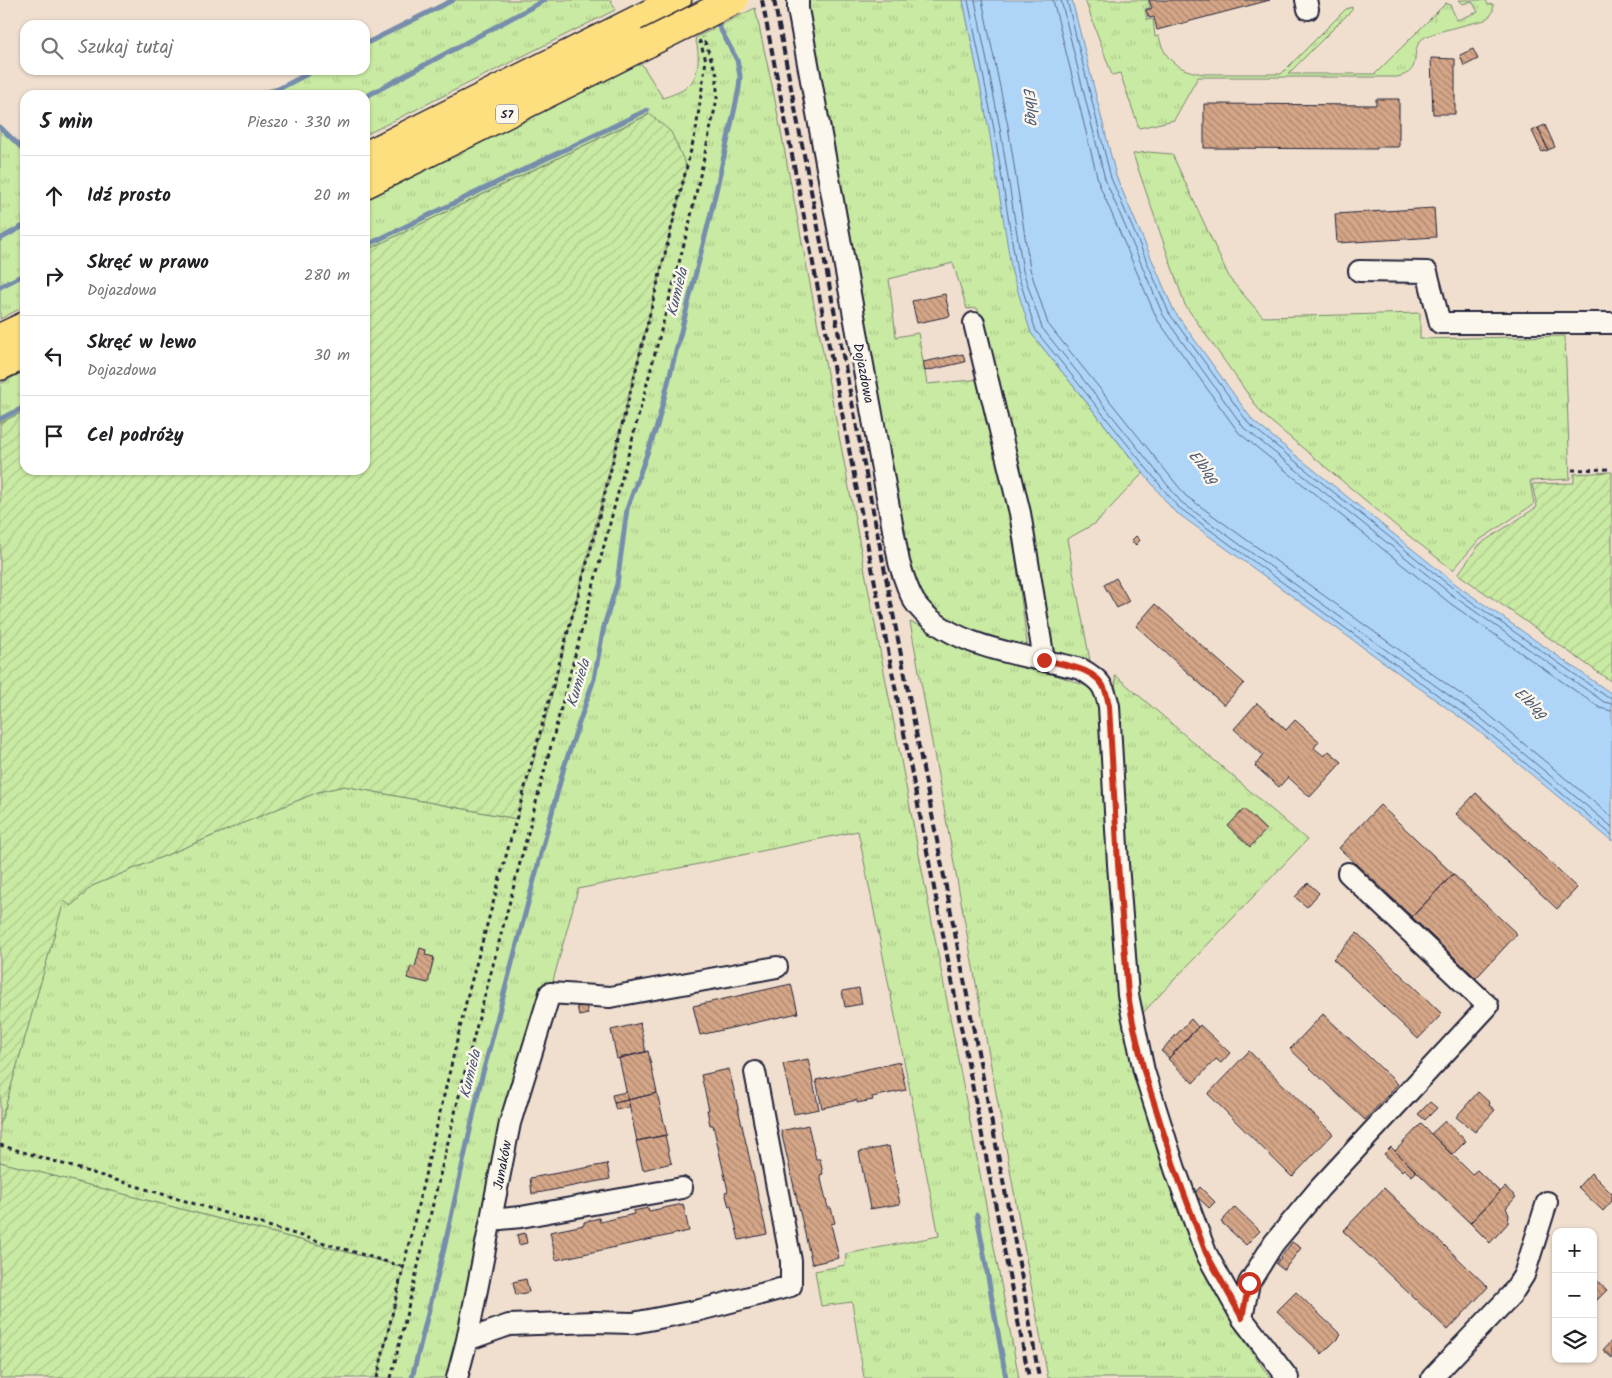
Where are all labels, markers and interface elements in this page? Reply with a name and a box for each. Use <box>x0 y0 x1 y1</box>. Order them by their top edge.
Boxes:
search box <box>20 20 370 75</box>
text: Szukaj tutaj <box>78 33 173 63</box>
icon: search <box>38 34 66 62</box>
water label: Elbląg <box>1015 85 1045 128</box>
road number: S7 <box>496 105 518 124</box>
text: 5 min <box>40 106 93 139</box>
text: Pieszo · 330 m <box>247 110 350 135</box>
text: Idź prosto <box>87 181 171 211</box>
icon: ahead <box>40 182 68 210</box>
text: 20 m <box>314 183 350 208</box>
text: Skręć w prawo <box>87 248 209 278</box>
icon: right <box>40 262 68 290</box>
text: 280 m <box>304 263 350 288</box>
water label: Kumiela <box>660 265 696 319</box>
text: Dojazdowa <box>87 278 157 303</box>
text: Skręć w lewo <box>87 328 196 358</box>
street label: Dojazdowa <box>846 341 880 405</box>
icon: left <box>40 342 68 370</box>
text: 30 m <box>314 343 350 368</box>
text: Dojazdowa <box>87 358 157 383</box>
text: Cel podróży <box>87 421 184 451</box>
icon: arrive <box>40 422 68 450</box>
water label: Elbląg <box>1182 445 1225 491</box>
route end <box>1033 649 1056 672</box>
water label: Kumiela <box>560 655 598 710</box>
water label: Elbląg <box>1508 682 1553 726</box>
water label: Kumiela <box>453 1047 489 1101</box>
street label: Junaków <box>487 1138 519 1192</box>
map controls <box>1552 1228 1597 1363</box>
button: + <box>1552 1228 1597 1273</box>
route start <box>1238 1272 1261 1295</box>
button: − <box>1552 1273 1597 1318</box>
button: layers <box>1552 1318 1597 1363</box>

